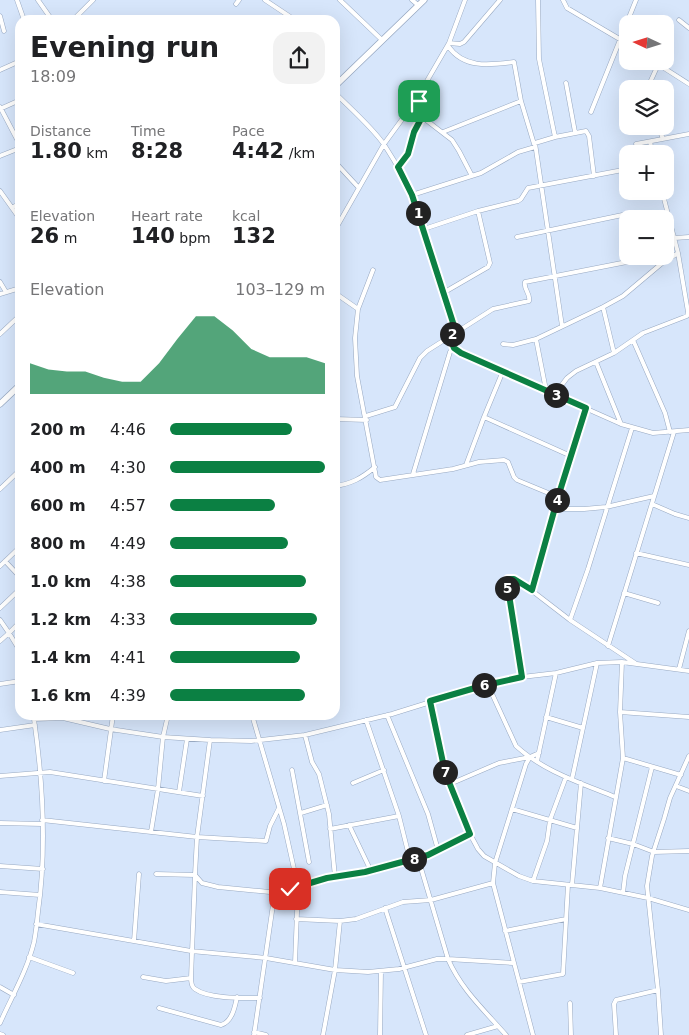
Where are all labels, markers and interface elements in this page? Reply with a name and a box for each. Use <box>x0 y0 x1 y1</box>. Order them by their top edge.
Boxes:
north arrow <box>619 15 674 70</box>
map controls <box>619 15 674 265</box>
text: Evening run <box>30 31 219 64</box>
button: share <box>273 32 325 84</box>
text: 18:09 <box>30 67 76 86</box>
pin <box>398 80 440 122</box>
button: layers <box>619 80 674 135</box>
icon: arrive <box>405 87 433 115</box>
text: Distance <box>30 123 91 139</box>
text: Time <box>131 123 165 139</box>
text: Pace <box>232 123 265 139</box>
text: 1.80 <box>30 139 82 163</box>
text: 8:28 <box>131 139 183 163</box>
text: 4:42 <box>232 139 284 163</box>
text: km <box>82 145 108 161</box>
text: /km <box>284 145 315 161</box>
button: + <box>619 145 674 200</box>
pin: 1 <box>406 200 430 226</box>
text: 1 <box>414 205 423 221</box>
text: Elevation <box>30 208 95 224</box>
text: Heart rate <box>131 208 203 224</box>
text: kcal <box>232 208 260 224</box>
button: − <box>619 210 674 265</box>
text: 26 <box>30 224 59 248</box>
text: 140 <box>131 224 175 248</box>
text: 132 <box>232 224 276 248</box>
text: m <box>59 230 77 246</box>
text: bpm <box>175 230 211 246</box>
text: Elevation <box>30 280 104 299</box>
text: 103–129 m <box>235 280 325 299</box>
pin: 2 <box>440 322 464 346</box>
text: 2 <box>448 326 457 342</box>
pin: 3 <box>544 382 568 408</box>
text: 3 <box>552 387 561 403</box>
text: 200 m <box>30 420 86 439</box>
text: 4:46 <box>110 420 146 439</box>
text: 400 m <box>30 458 86 477</box>
text: 4:30 <box>110 458 146 477</box>
pin: 4 <box>544 488 570 512</box>
text: 4 <box>553 492 562 508</box>
text: 600 m <box>30 496 86 515</box>
text: 4:57 <box>110 496 146 515</box>
text: 800 m <box>30 534 86 553</box>
text: 4:49 <box>110 534 146 553</box>
text: 1.0 km <box>30 572 91 591</box>
text: 4:38 <box>110 572 146 591</box>
pin: 5 <box>494 576 520 600</box>
text: 5 <box>503 580 512 596</box>
text: 1.2 km <box>30 610 91 629</box>
text: 4:33 <box>110 610 146 629</box>
text: 1.4 km <box>30 648 91 667</box>
text: 4:41 <box>110 648 146 667</box>
pin: 6 <box>472 672 496 698</box>
text: 6 <box>480 677 489 693</box>
text: 1.6 km <box>30 686 91 705</box>
text: 4:39 <box>110 686 146 705</box>
pin: 7 <box>432 760 458 784</box>
text: 7 <box>441 764 450 780</box>
pin: 8 <box>402 846 426 872</box>
text: 8 <box>410 851 419 867</box>
pin <box>269 868 311 910</box>
icon: check <box>276 875 304 903</box>

